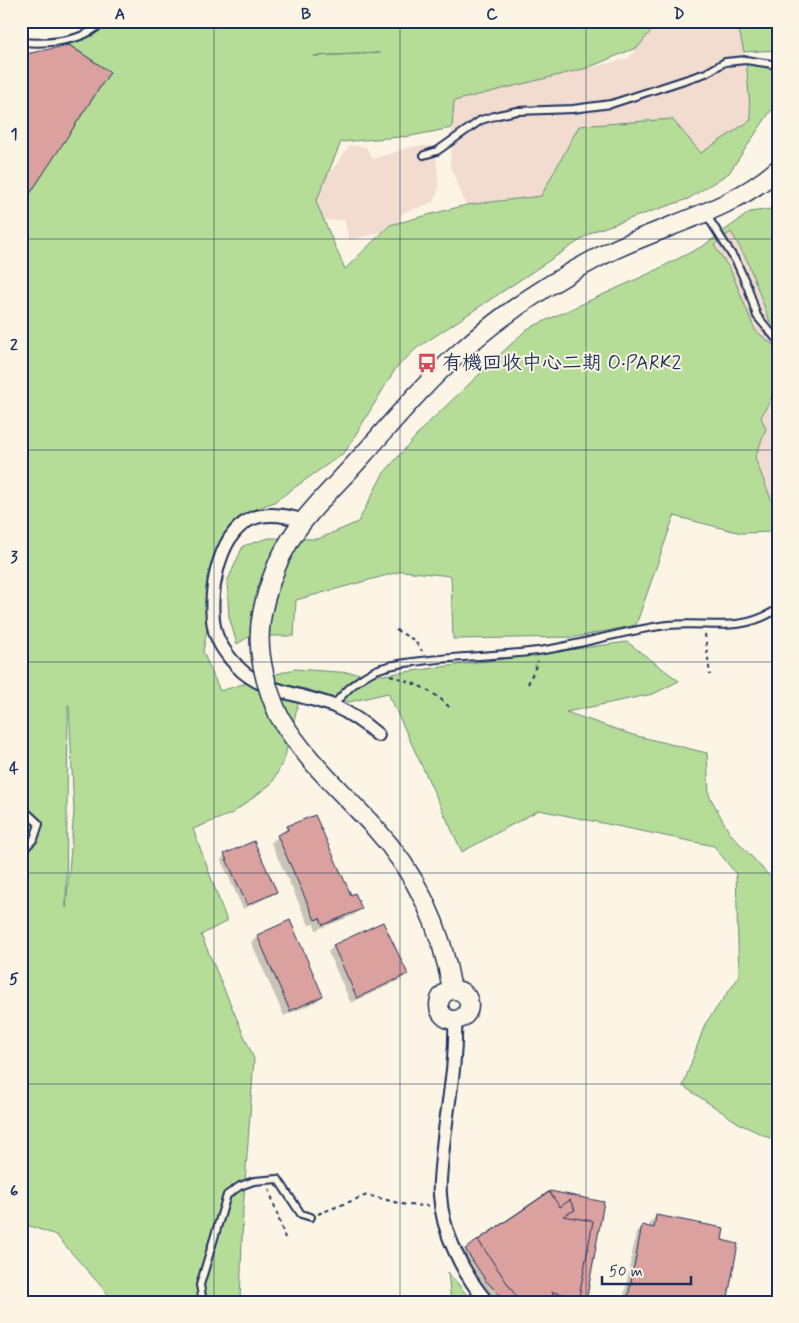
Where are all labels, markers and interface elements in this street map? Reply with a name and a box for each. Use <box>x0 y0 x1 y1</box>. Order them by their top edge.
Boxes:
text: A <box>115 4 125 25</box>
text: B <box>301 4 311 25</box>
text: C <box>486 4 498 25</box>
text: D <box>673 4 685 25</box>
text: 1 <box>10 124 18 145</box>
text: 2 <box>10 335 18 356</box>
place label: 有機回收中心二期 O·PARK2 <box>442 350 681 377</box>
bus stop icon: 有機回收中心二期 O·PARK2 <box>416 352 438 374</box>
text: 3 <box>10 547 18 568</box>
text: 4 <box>9 758 19 779</box>
text: 5 <box>9 969 19 990</box>
text: 6 <box>10 1181 18 1202</box>
scale bar <box>602 1253 690 1285</box>
text: 50 m <box>609 1262 643 1282</box>

